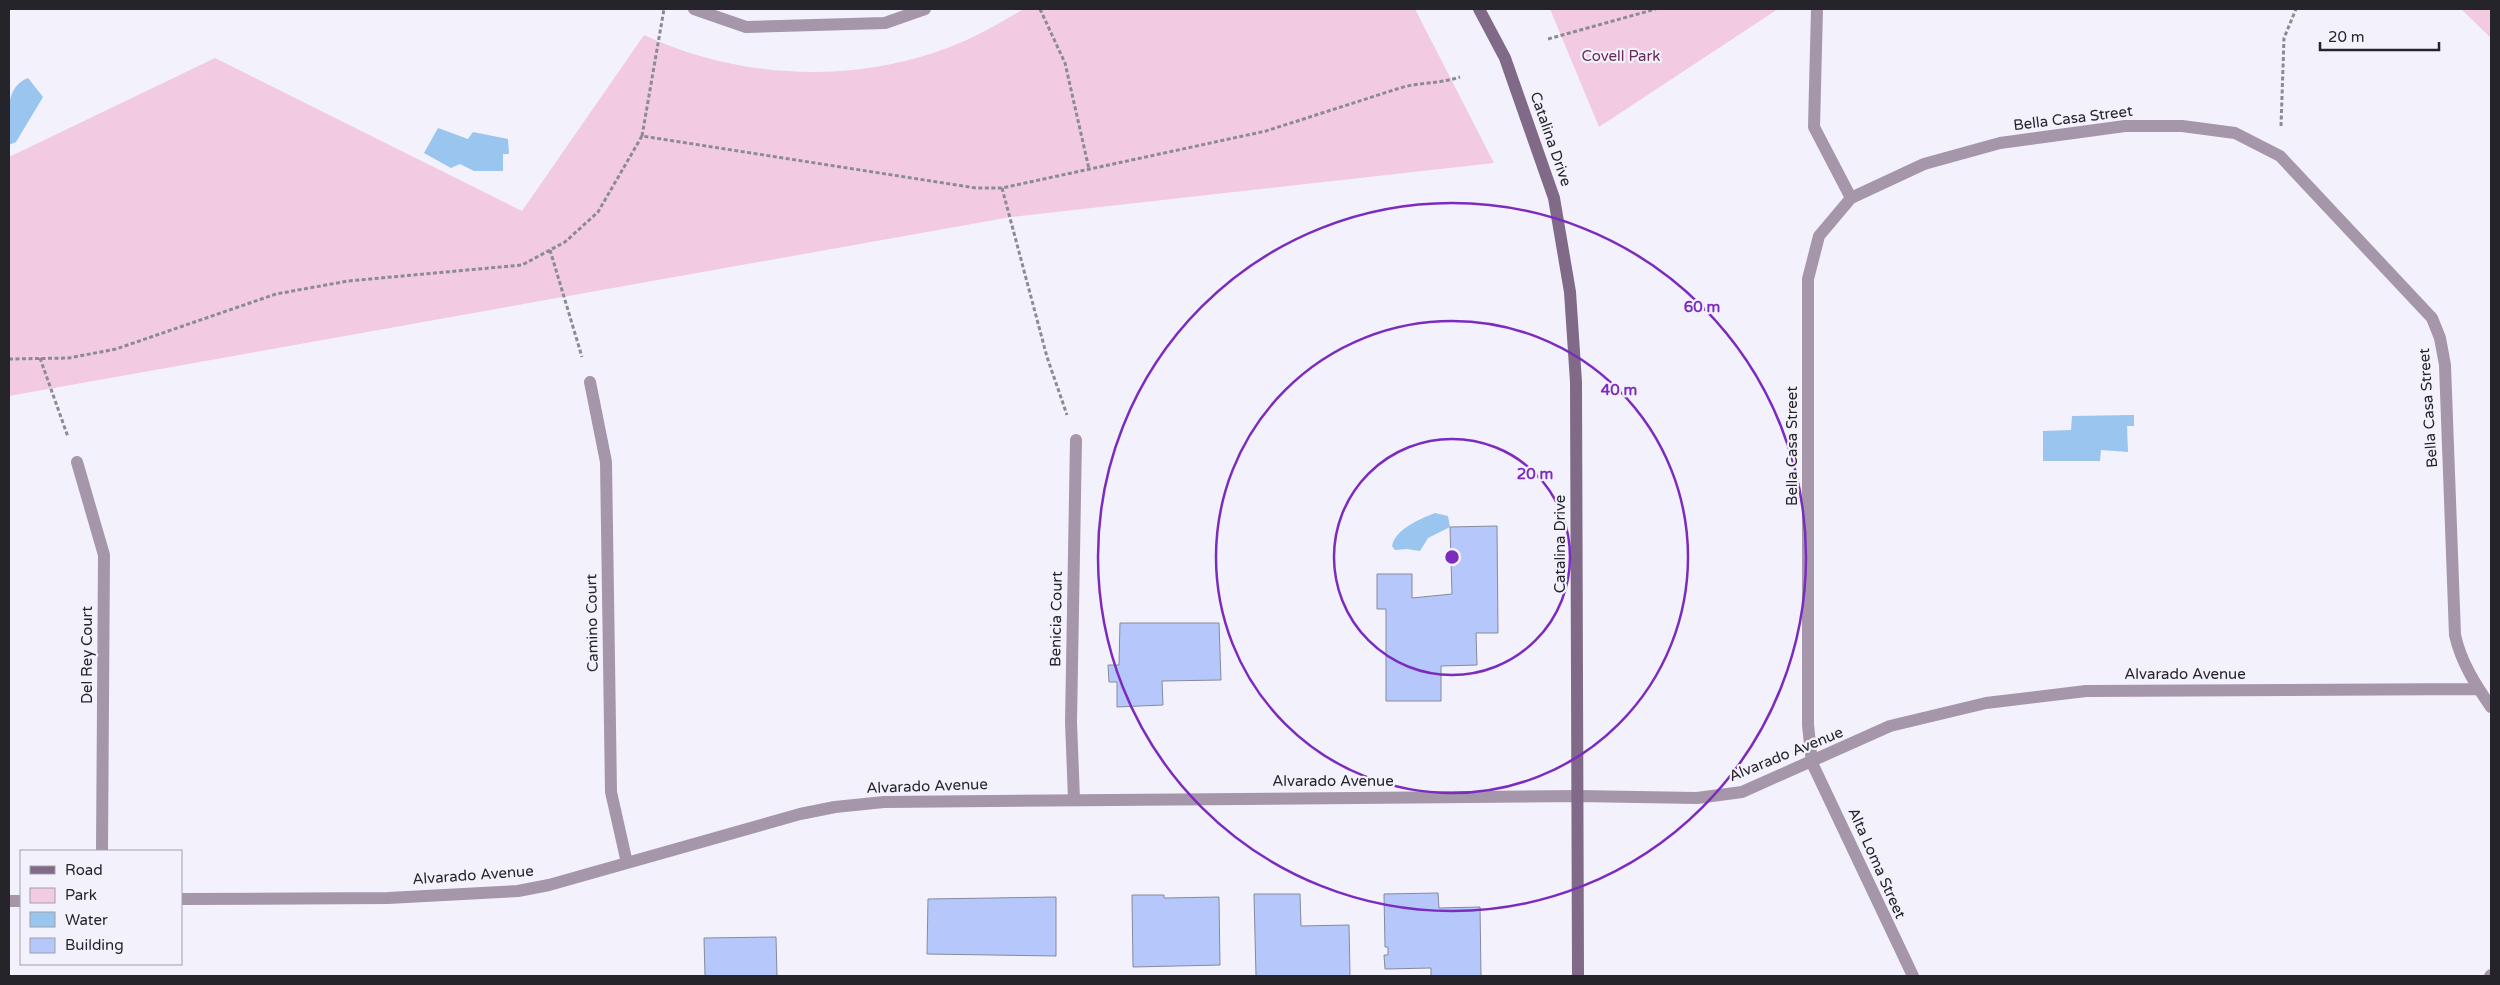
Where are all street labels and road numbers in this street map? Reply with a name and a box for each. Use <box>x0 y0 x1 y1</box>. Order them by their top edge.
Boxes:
street label: Catalina Drive <box>1526 89 1576 189</box>
street label: Bella Casa Street <box>2012 102 2134 134</box>
street label: Bella Casa Street <box>2415 347 2441 468</box>
street label: Bella Casa Street <box>1783 386 1801 506</box>
street label: Catalina Drive <box>1551 495 1569 593</box>
street label: Benicia Court <box>1046 571 1066 667</box>
street label: Camino Court <box>582 573 602 672</box>
street label: Del Rey Court <box>78 606 96 704</box>
street label: Alvarado Avenue <box>2124 665 2246 683</box>
street label: Alvarado Avenue <box>1726 723 1846 785</box>
street label: Alvarado Avenue <box>1272 772 1394 790</box>
street label: Alvarado Avenue <box>866 775 988 797</box>
street label: Alta Loma Street <box>1844 805 1910 922</box>
street label: Alvarado Avenue <box>412 862 534 888</box>

